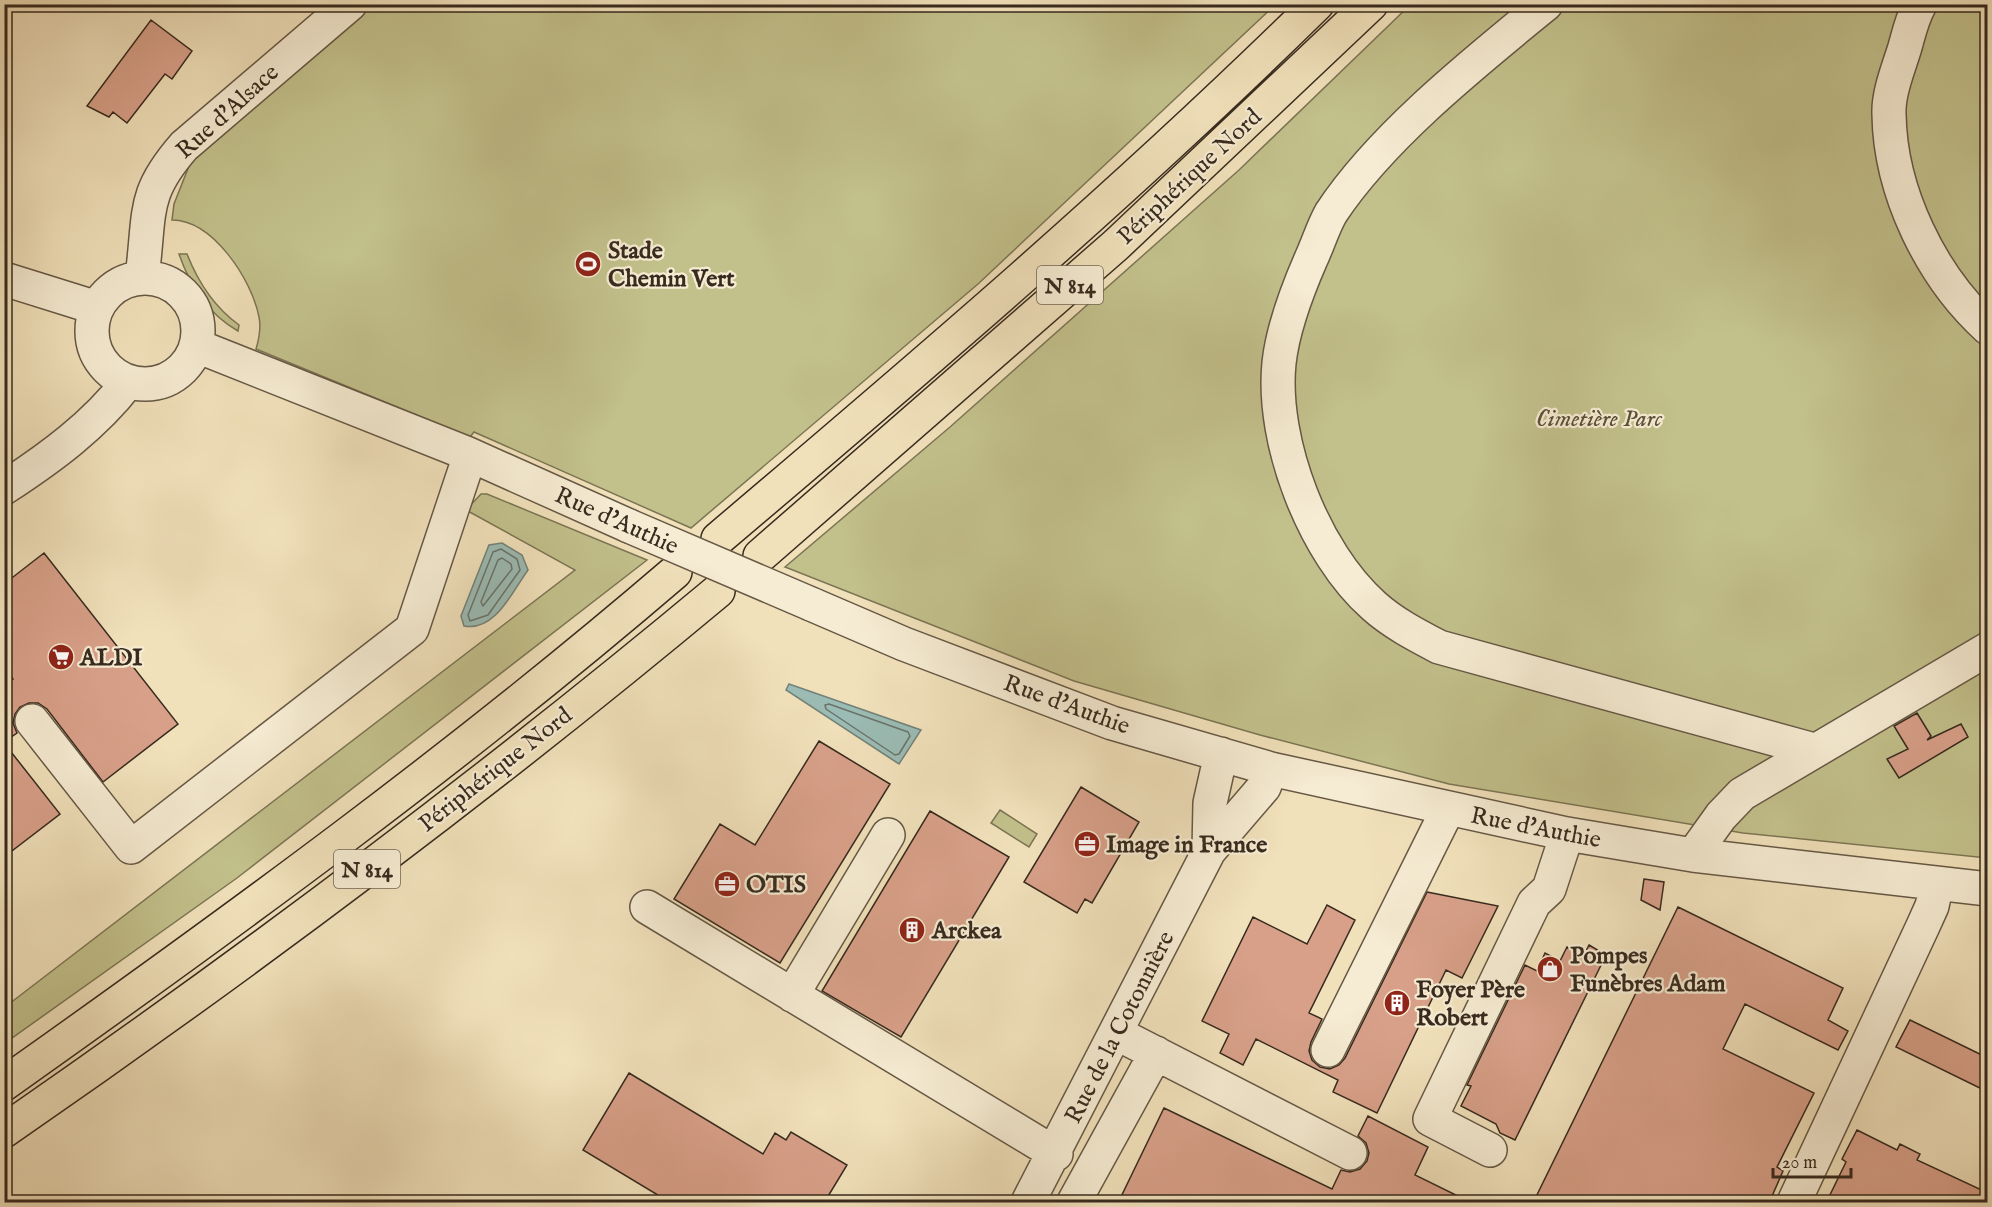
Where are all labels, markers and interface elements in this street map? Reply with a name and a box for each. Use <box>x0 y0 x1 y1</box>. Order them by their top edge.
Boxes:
street label: Rue d'Alsace <box>170 58 286 167</box>
street label: Périphérique Nord <box>1111 102 1269 252</box>
place label: Stade Chemin Vert <box>608 236 735 295</box>
sports icon: Stade Chemin Vert <box>573 249 603 279</box>
road number: N 814 <box>1037 266 1103 304</box>
park label: Cimetière Parc <box>1536 404 1663 435</box>
street label: Rue d'Authie <box>550 480 683 562</box>
supermarket icon: ALDI <box>46 642 76 672</box>
place label: ALDI <box>79 643 143 674</box>
street label: Rue d'Authie <box>999 668 1134 743</box>
street label: Périphérique Nord <box>413 700 579 840</box>
street label: Rue d'Authie <box>1468 801 1604 856</box>
office icon: Image in France <box>1072 829 1102 859</box>
place label: Image in France <box>1106 830 1267 861</box>
road number: N 814 <box>334 850 400 888</box>
office icon: OTIS <box>712 869 742 899</box>
place label: OTIS <box>746 870 806 901</box>
building icon: Arckea <box>897 915 927 945</box>
place label: Arckea <box>931 916 1002 947</box>
street label: Rue de la Cotonnière <box>1058 926 1182 1129</box>
place label: Pompes Funèbres Adam <box>1570 941 1726 1000</box>
shop icon: Pompes Funèbres Adam <box>1535 954 1565 984</box>
place label: Foyer Père Robert <box>1416 975 1525 1034</box>
building icon: Foyer Père Robert <box>1382 988 1412 1018</box>
scale bar <box>1773 1141 1851 1179</box>
text: 20 m <box>1782 1152 1817 1175</box>

